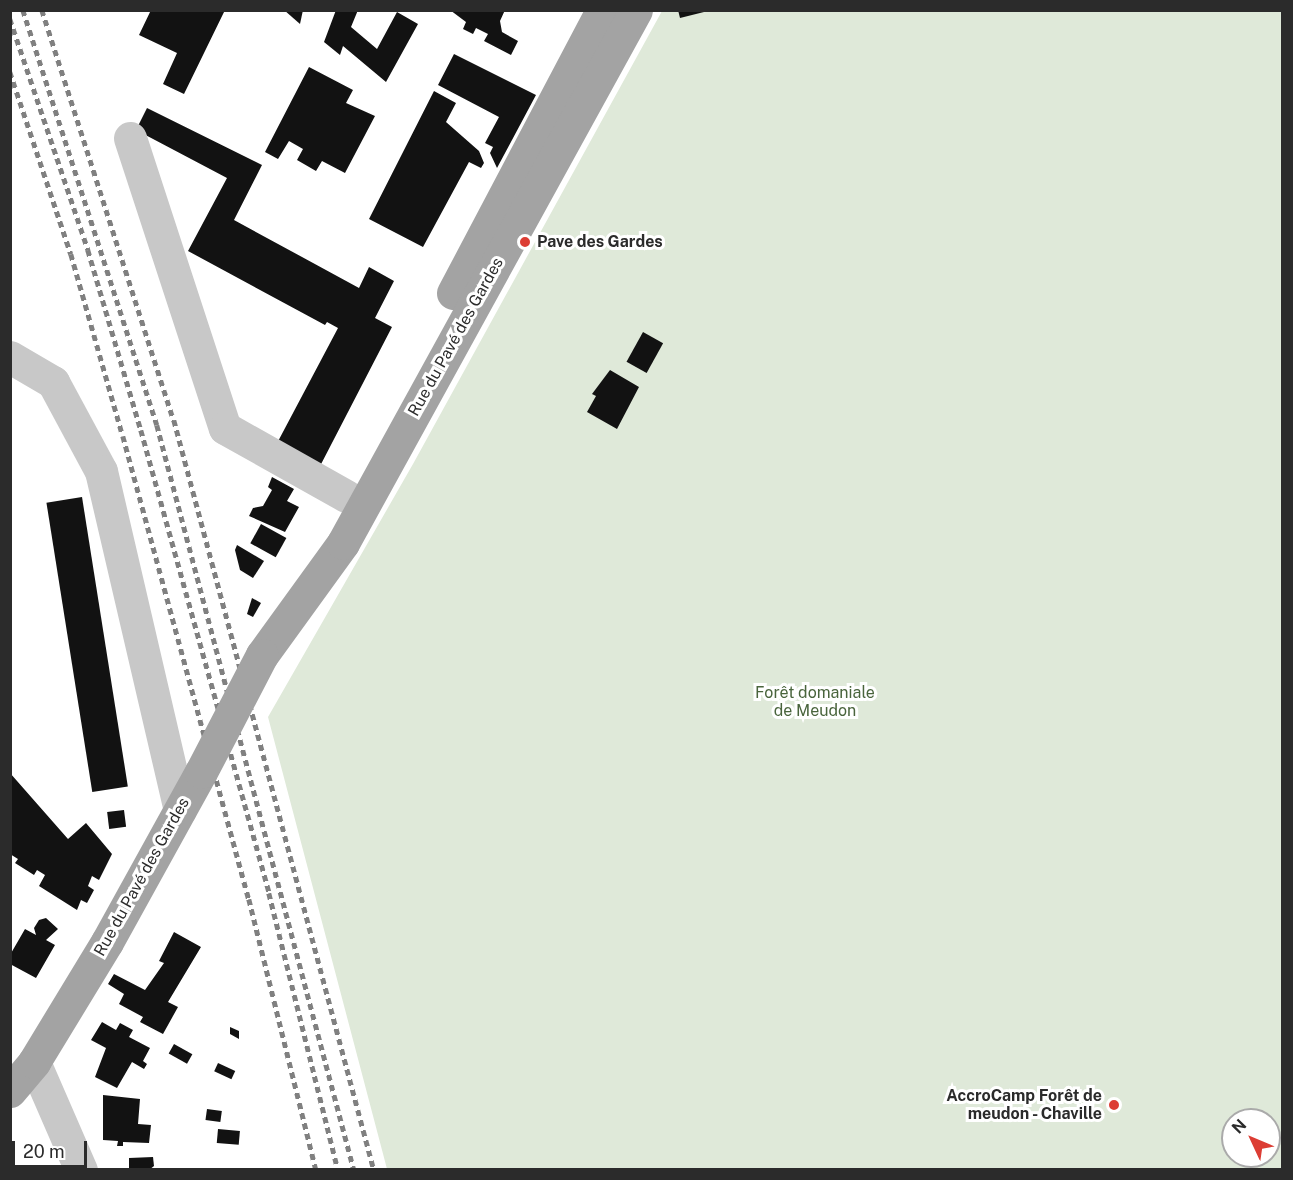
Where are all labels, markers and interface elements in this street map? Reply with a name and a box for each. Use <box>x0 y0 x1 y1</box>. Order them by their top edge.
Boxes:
place label: Pave des Gardes <box>537 232 663 252</box>
marker: Pave des Gardes <box>518 235 532 249</box>
street label: Rue du Pavé des Gardes <box>404 254 508 420</box>
park label: Forêt domaniale de Meudon <box>755 683 875 721</box>
street label: Rue du Pavé des Gardes <box>90 794 194 960</box>
place label: AccroCamp Forêt de meudon - Chaville <box>946 1086 1102 1124</box>
marker: AccroCamp Forêt de meudon - Chaville <box>1107 1098 1121 1112</box>
north arrow <box>1221 1108 1281 1168</box>
text: N <box>1228 1115 1250 1138</box>
scale bar <box>15 1129 90 1167</box>
text: 20 m <box>23 1141 65 1162</box>

